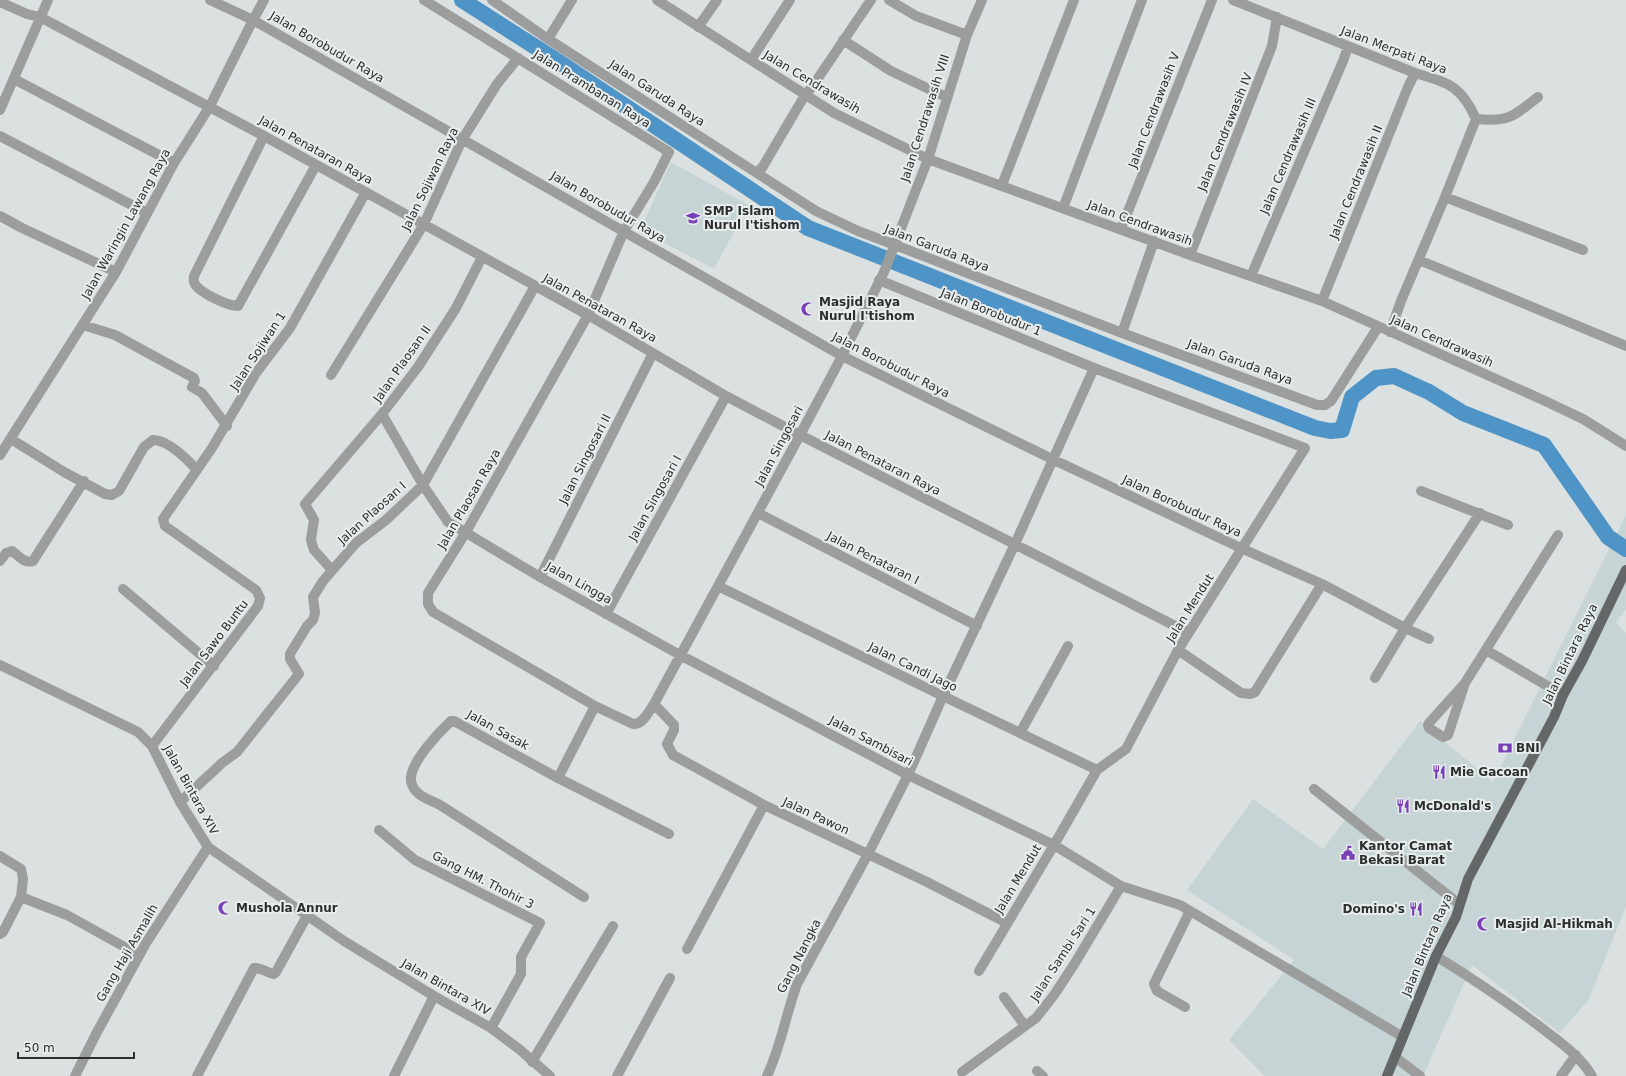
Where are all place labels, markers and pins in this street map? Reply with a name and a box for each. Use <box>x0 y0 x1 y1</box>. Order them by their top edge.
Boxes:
place label: SMP Islam Nurul I'tishom <box>704 204 800 232</box>
school or university icon: SMP Islam Nurul I'tishom <box>685 210 701 226</box>
place label: Masjid Raya Nurul I'tishom <box>819 295 915 323</box>
mosque icon: Masjid Raya Nurul I'tishom <box>800 301 816 317</box>
bank icon: BNI <box>1497 740 1513 756</box>
place label: BNI <box>1516 741 1540 755</box>
restaurant icon: Mie Gacoan <box>1431 764 1447 780</box>
place label: Mie Gacoan <box>1450 765 1528 779</box>
restaurant icon: McDonald's <box>1395 798 1411 814</box>
place label: McDonald's <box>1414 799 1491 813</box>
place label: Kantor Camat Bekasi Barat <box>1359 839 1453 867</box>
public building icon: Kantor Camat Bekasi Barat <box>1340 845 1356 861</box>
mosque icon: Mushola Annur <box>217 900 233 916</box>
place label: Mushola Annur <box>236 901 338 915</box>
restaurant icon: Domino's <box>1408 901 1424 917</box>
place label: Domino's <box>1343 902 1405 916</box>
mosque icon: Masjid Al-Hikmah <box>1476 916 1492 932</box>
place label: Masjid Al-Hikmah <box>1495 917 1613 931</box>

